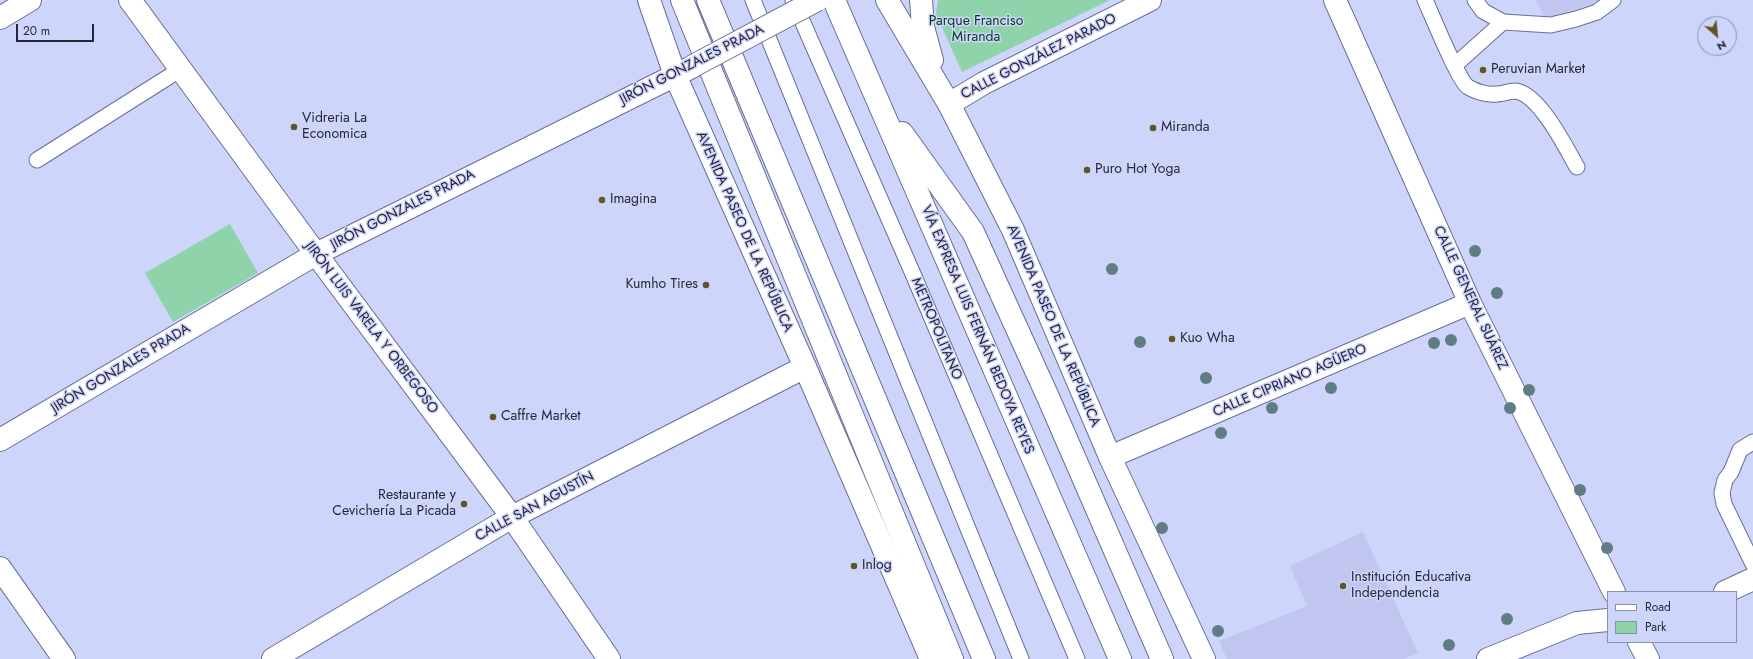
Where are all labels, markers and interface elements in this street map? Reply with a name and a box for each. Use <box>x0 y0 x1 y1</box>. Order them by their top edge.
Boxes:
street label: CALLE GONZÁLEZ PARADO <box>958 10 1120 104</box>
park label: Parque Franciso Miranda <box>929 14 1023 46</box>
scale bar <box>18 16 96 42</box>
north arrow <box>1697 16 1737 56</box>
street label: JIRÓN GONZALES PRADA <box>617 21 767 109</box>
text: 20 m <box>23 22 50 40</box>
text: N <box>1714 37 1730 55</box>
place label: Peruvian Market <box>1491 62 1585 78</box>
marker: Peruvian Market <box>1478 65 1488 75</box>
place label: Vidreria La Economica <box>302 111 367 144</box>
place label: Miranda <box>1161 120 1210 136</box>
marker: Vidreria La Economica <box>289 122 299 132</box>
marker: Miranda <box>1148 123 1158 133</box>
street label: AVENIDA PASEO DE LA REPÚBLICA <box>692 129 796 335</box>
place label: Puro Hot Yoga <box>1095 162 1180 178</box>
marker: Puro Hot Yoga <box>1082 165 1092 175</box>
street label: JIRÓN GONZALES PRADA <box>328 166 478 254</box>
place label: Imagina <box>610 192 657 208</box>
marker: Imagina <box>597 195 607 205</box>
street label: VÍA EXPRESA LUIS FERNÁN BEDOYA REYES <box>917 203 1037 457</box>
street label: AVENIDA PASEO DE LA REPÚBLICA <box>1003 222 1103 430</box>
street label: CALLE GENERAL SUÁREZ <box>1429 223 1511 373</box>
street label: JIRÓN LUIS VARELA Y ORBEGOSO <box>301 239 441 417</box>
street label: METROPOLITANO <box>907 275 965 383</box>
place label: Kumho Tires <box>625 277 698 293</box>
marker: Kumho Tires <box>701 280 711 290</box>
street label: JIRÓN GONZALES PRADA <box>48 321 194 417</box>
place label: Kuo Wha <box>1180 331 1235 347</box>
marker: Kuo Wha <box>1167 334 1177 344</box>
street label: CALLE CIPRIANO AGÜERO <box>1211 341 1369 421</box>
place label: Caffre Market <box>501 409 581 425</box>
marker: Caffre Market <box>488 412 498 422</box>
street label: CALLE SAN AGUSTÍN <box>473 469 597 545</box>
place label: Restaurante y Cevichería La Picada <box>332 488 456 520</box>
marker: Restaurante y Cevichería La Picada <box>459 499 469 509</box>
place label: Inlog <box>862 558 892 574</box>
marker: Inlog <box>849 561 859 571</box>
place label: Institución Educativa Independencia <box>1351 570 1471 602</box>
marker: Institución Educativa Independencia <box>1338 581 1348 591</box>
legend <box>1607 591 1737 643</box>
text: Road <box>1645 598 1671 616</box>
text: Park <box>1645 618 1666 636</box>

